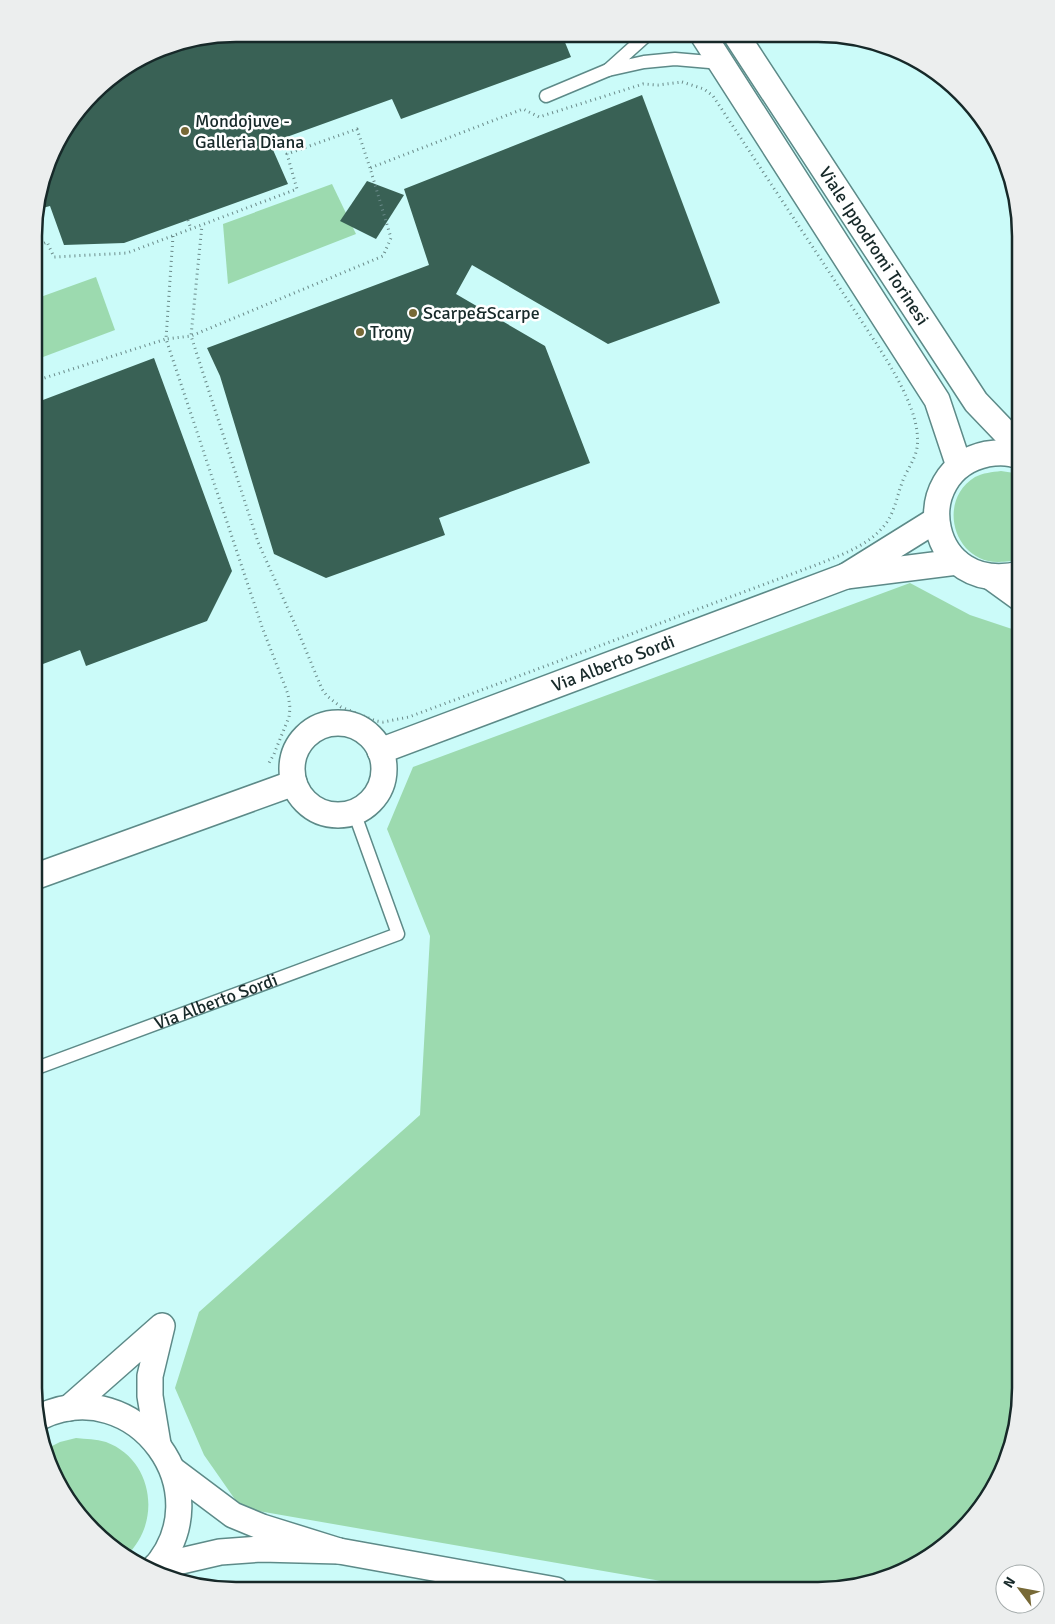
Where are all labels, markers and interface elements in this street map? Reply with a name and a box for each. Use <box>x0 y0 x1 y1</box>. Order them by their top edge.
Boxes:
place label: Mondojuve - Galleria Diana <box>195 110 304 153</box>
marker: Mondojuve - Galleria Diana <box>179 125 191 137</box>
street label: Viale Ippodromi Torinesi <box>814 163 934 329</box>
place label: Scarpe&Scarpe <box>423 302 540 324</box>
marker: Scarpe&Scarpe <box>407 307 419 319</box>
place label: Trony <box>370 321 412 343</box>
marker: Trony <box>354 326 366 338</box>
street label: Via Alberto Sordi <box>549 630 678 697</box>
street label: Via Alberto Sordi <box>151 969 281 1034</box>
north arrow <box>995 1564 1045 1614</box>
text: N <box>1000 1574 1019 1591</box>

